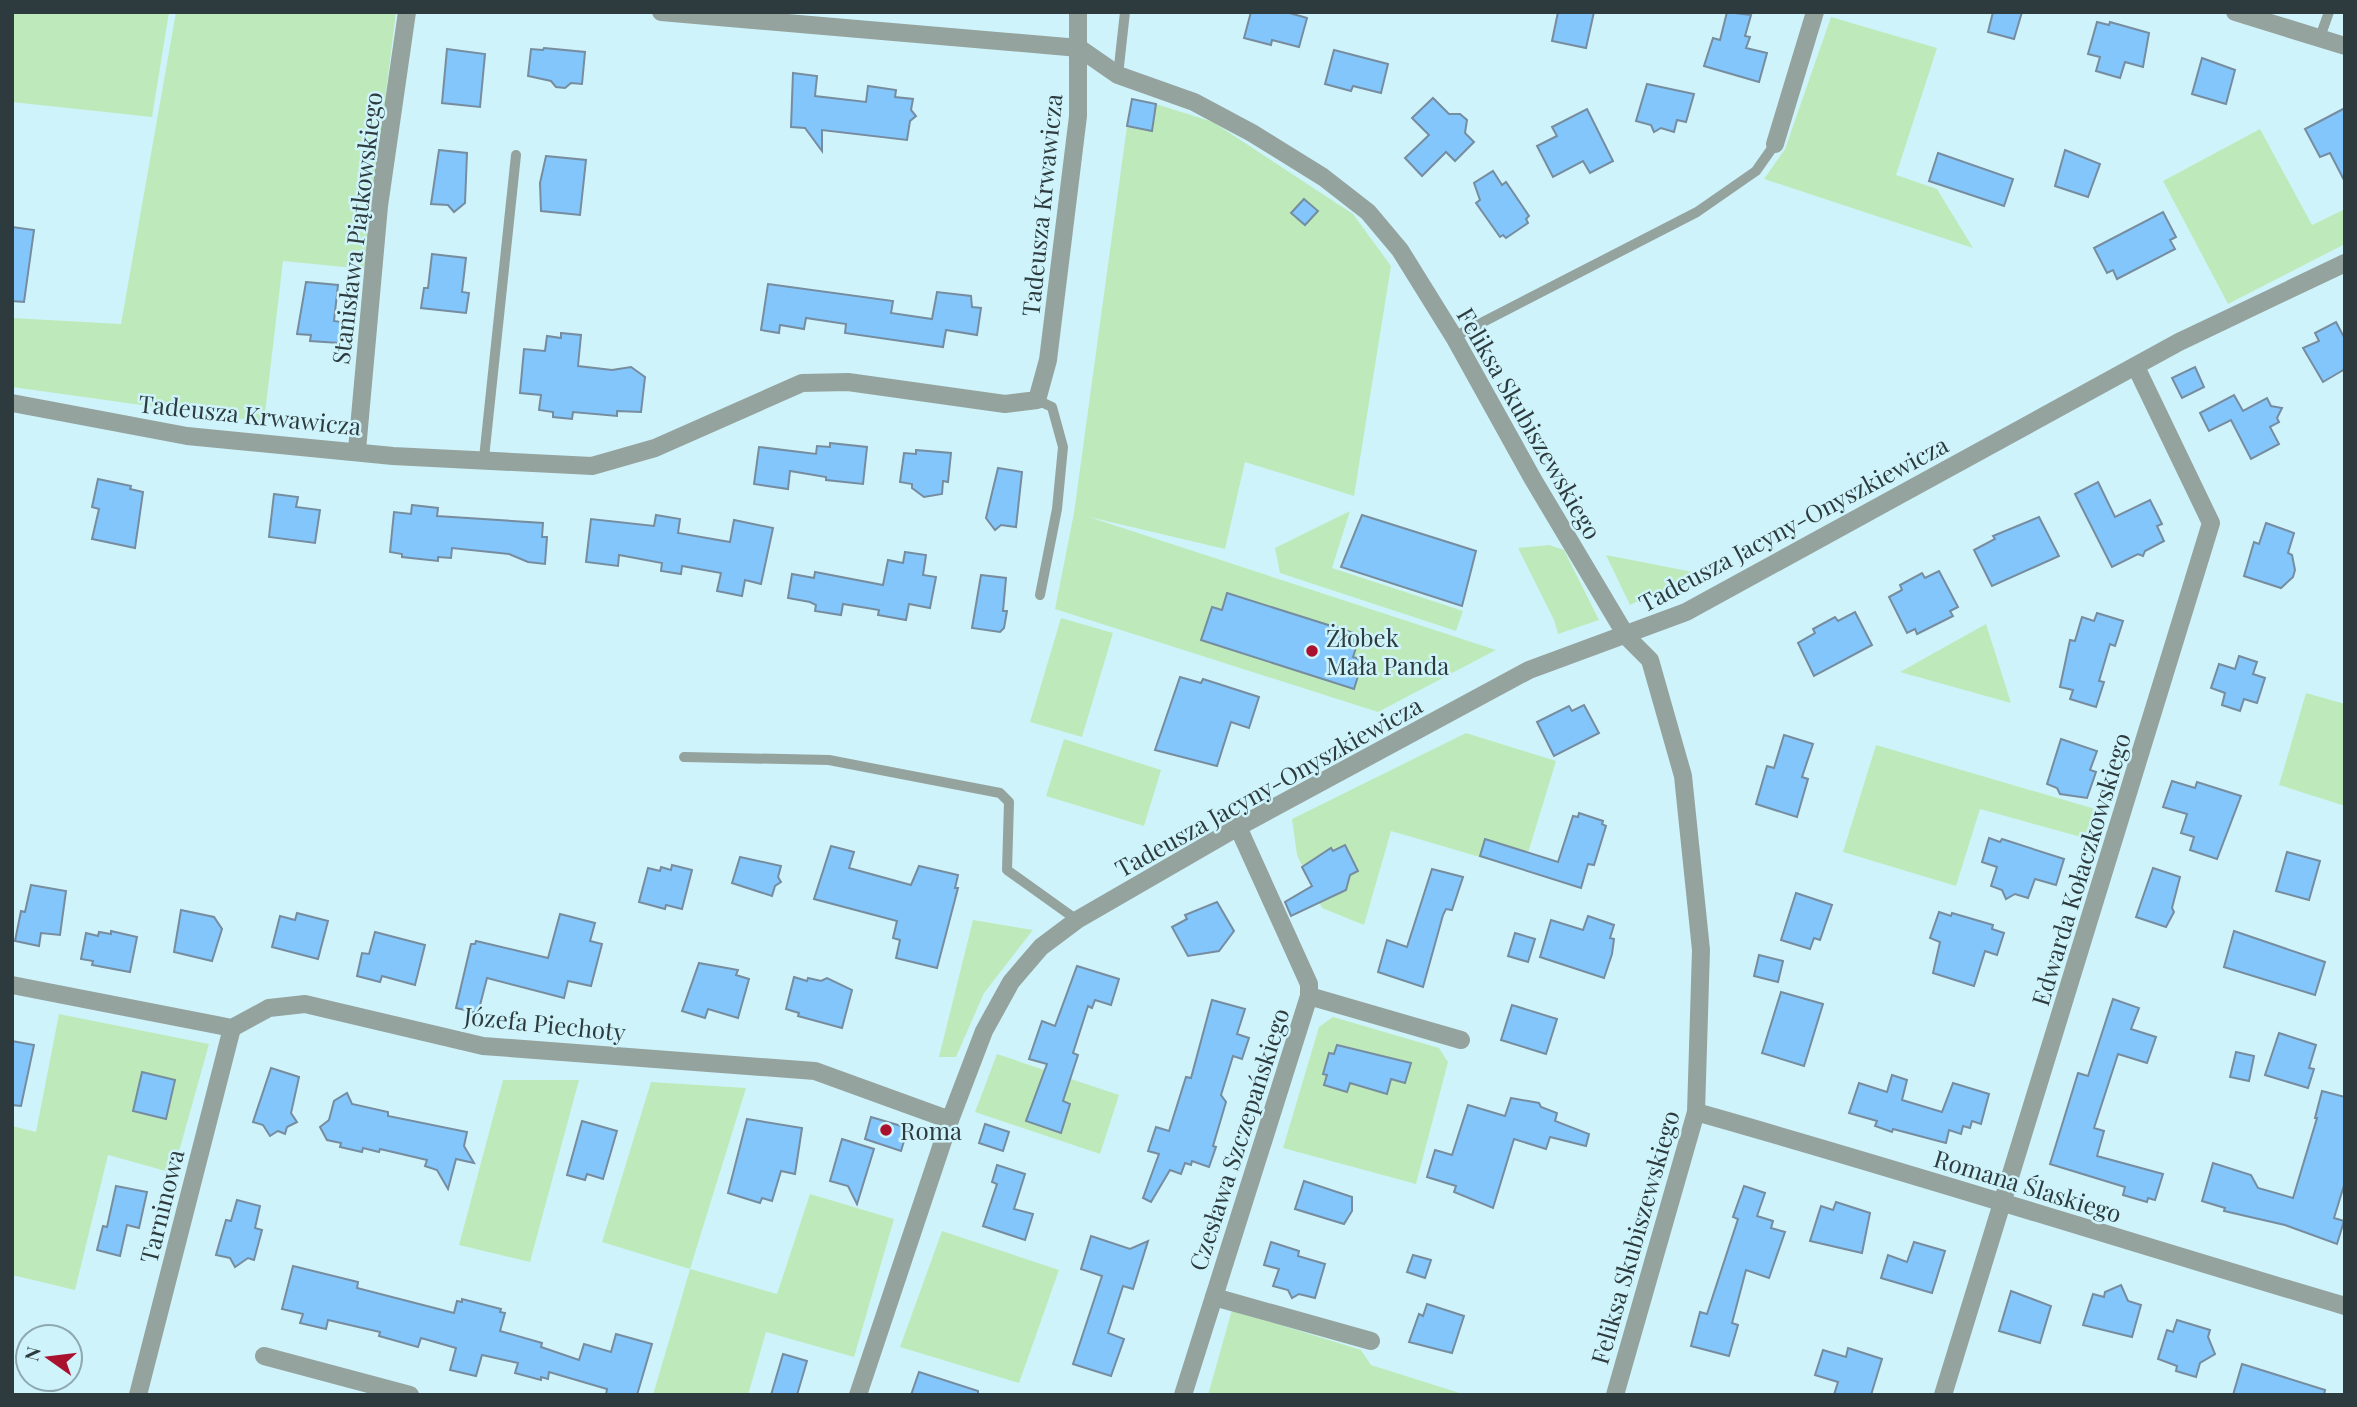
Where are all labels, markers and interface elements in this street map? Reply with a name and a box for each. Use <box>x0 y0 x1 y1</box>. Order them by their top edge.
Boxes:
street label: Stanisława Piątkowskiego <box>323 90 389 366</box>
street label: Tadeusza Krwawicza <box>1013 92 1069 318</box>
street label: Feliksa Skubiszewskiego <box>1451 301 1609 545</box>
street label: Tadeusza Krwawicza <box>137 386 363 442</box>
street label: Tadeusza Jacyny-Onyszkiewicza <box>1633 428 1953 618</box>
place label: Żłobek Mała Panda <box>1326 621 1449 681</box>
marker: Żłobek Mała Panda <box>1304 643 1320 659</box>
street label: Tadeusza Jacyny-Onyszkiewicza <box>1109 688 1427 884</box>
street label: Edwarda Kołaczkowskiego <box>2023 729 2137 1009</box>
street label: Józefa Piechoty <box>462 998 627 1047</box>
street label: Czesława Szczepańskiego <box>1180 1004 1296 1274</box>
street label: Feliksa Skubiszewskiego <box>1582 1106 1686 1368</box>
place label: Roma <box>900 1114 962 1146</box>
marker: Roma <box>878 1122 894 1138</box>
street label: Romana Ślaskiego <box>1930 1141 2126 1229</box>
street label: Tarninowa <box>131 1146 191 1266</box>
north arrow <box>14 1323 84 1393</box>
text: N <box>17 1344 46 1363</box>

